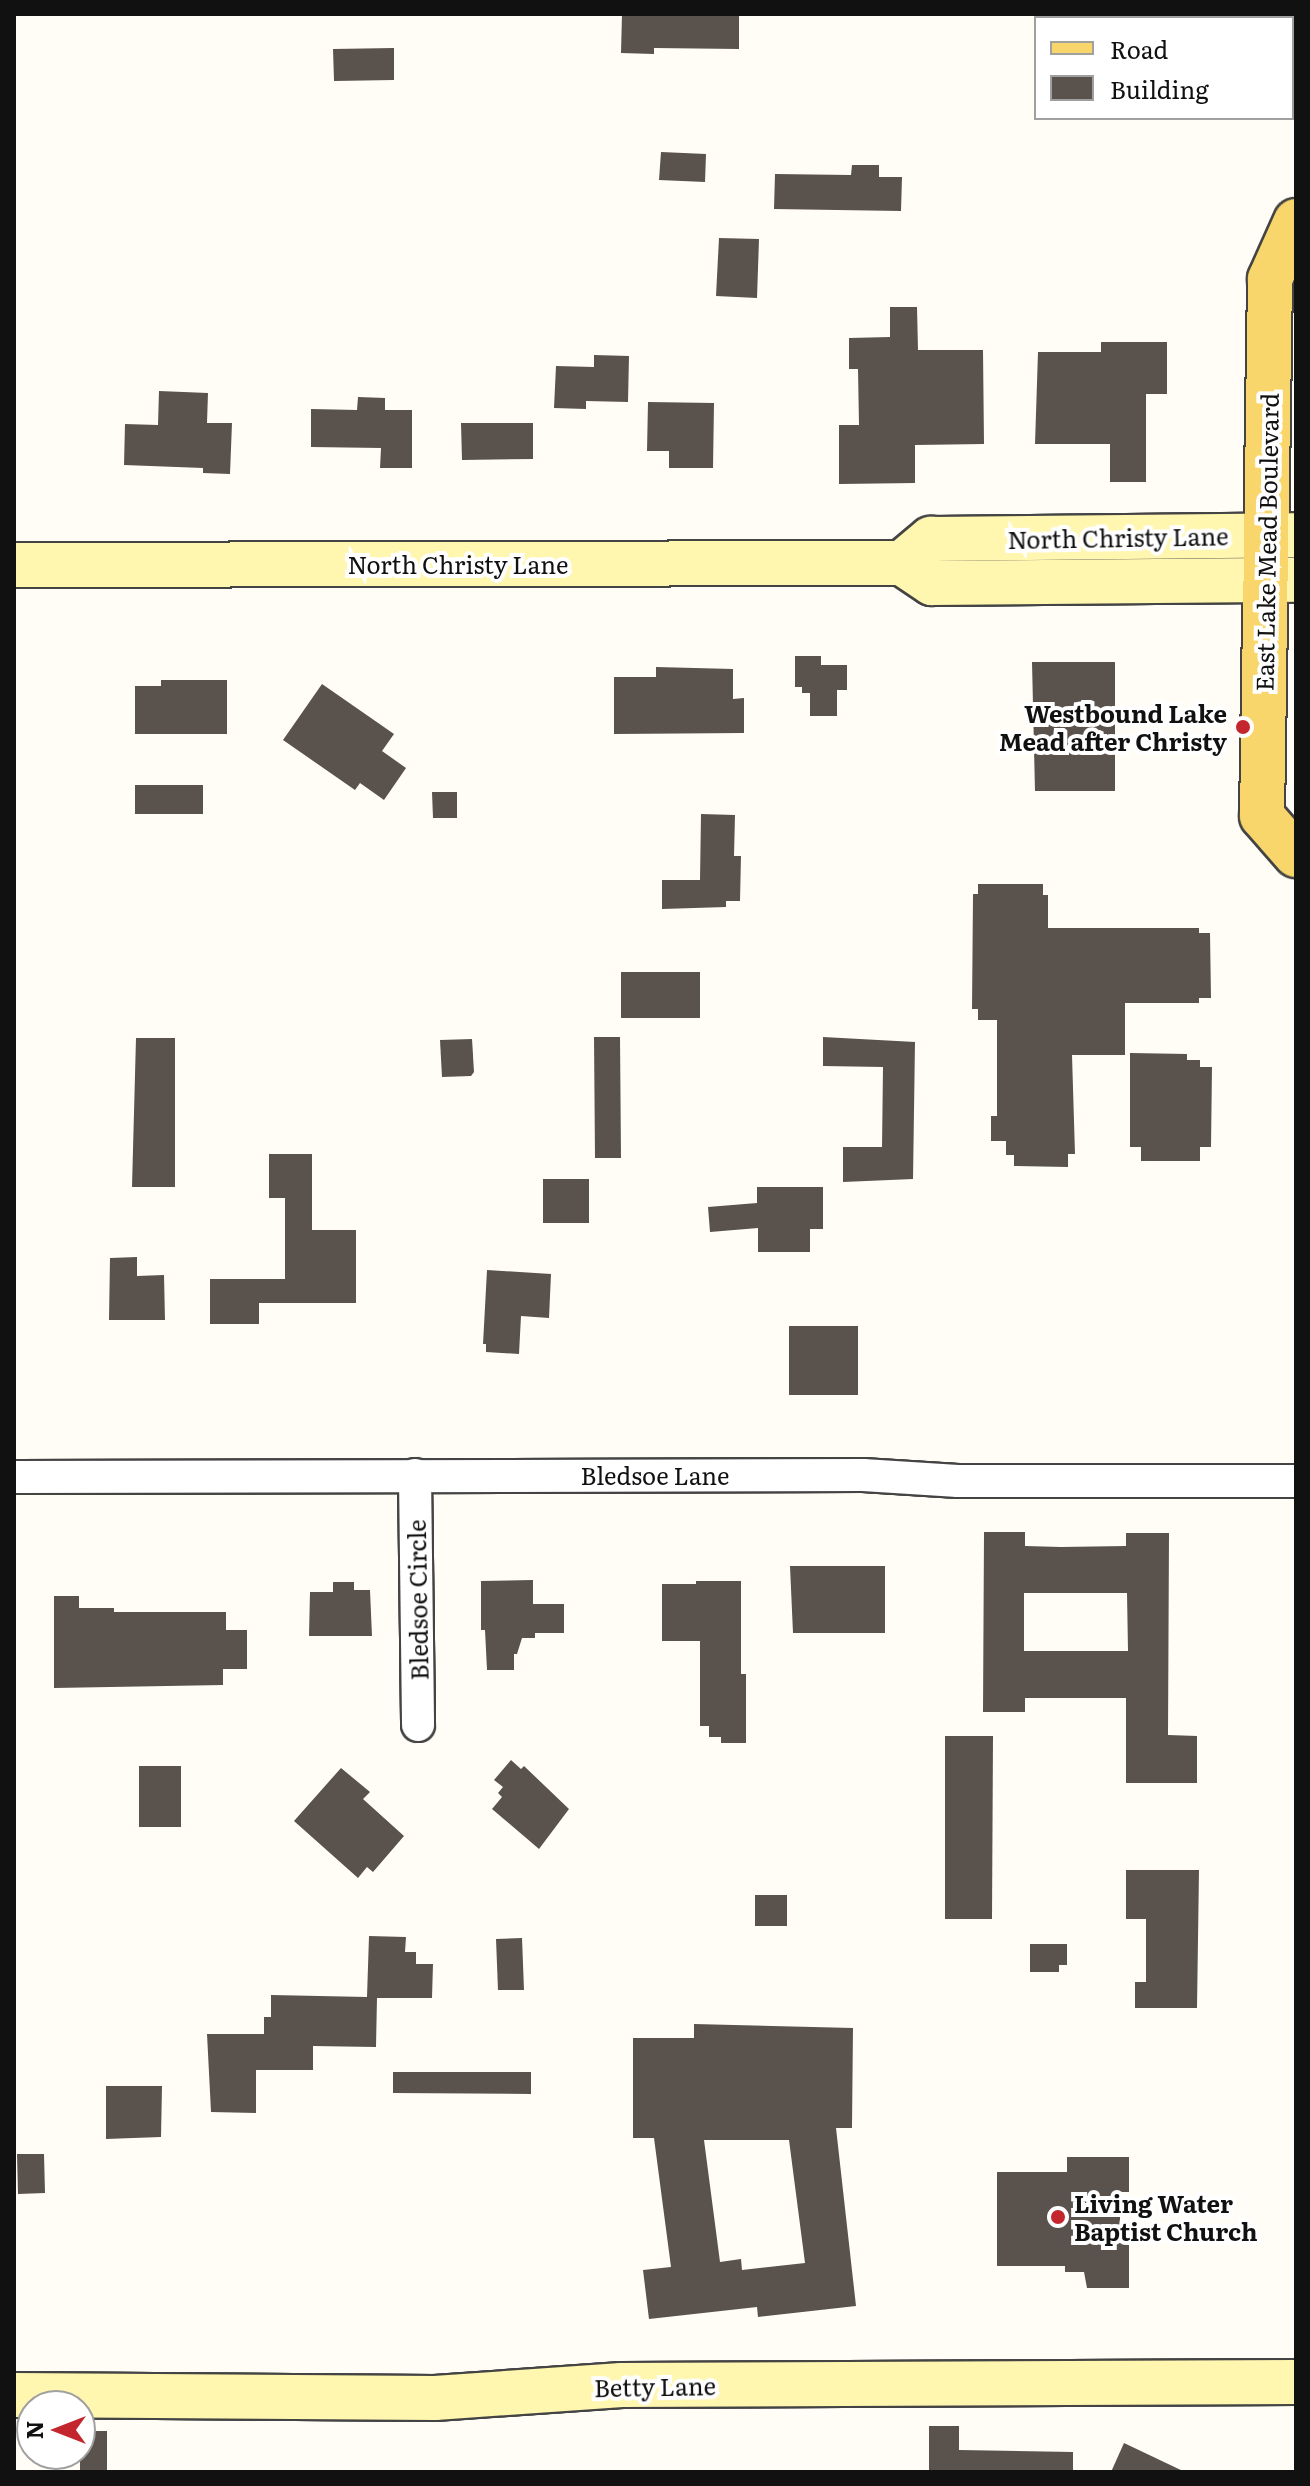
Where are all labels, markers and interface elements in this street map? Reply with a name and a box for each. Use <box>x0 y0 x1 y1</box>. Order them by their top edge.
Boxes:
legend <box>1034 16 1294 120</box>
text: Road <box>1110 31 1168 66</box>
text: Building <box>1110 71 1209 106</box>
street label: East Lake Mead Boulevard <box>1249 393 1283 691</box>
street label: North Christy Lane <box>1007 521 1229 553</box>
street label: North Christy Lane <box>348 550 568 578</box>
place label: Westbound Lake Mead after Christy <box>999 699 1227 755</box>
marker: Westbound Lake Mead after Christy <box>1234 718 1252 736</box>
street label: Bledsoe Lane <box>580 1461 730 1489</box>
street label: Bledsoe Circle <box>401 1519 433 1681</box>
place label: Living Water Baptist Church <box>1074 2189 1258 2245</box>
marker: Living Water Baptist Church <box>1049 2208 1067 2226</box>
street label: Betty Lane <box>594 2371 716 2401</box>
north arrow <box>16 2390 96 2470</box>
text: N <box>17 2421 50 2439</box>

